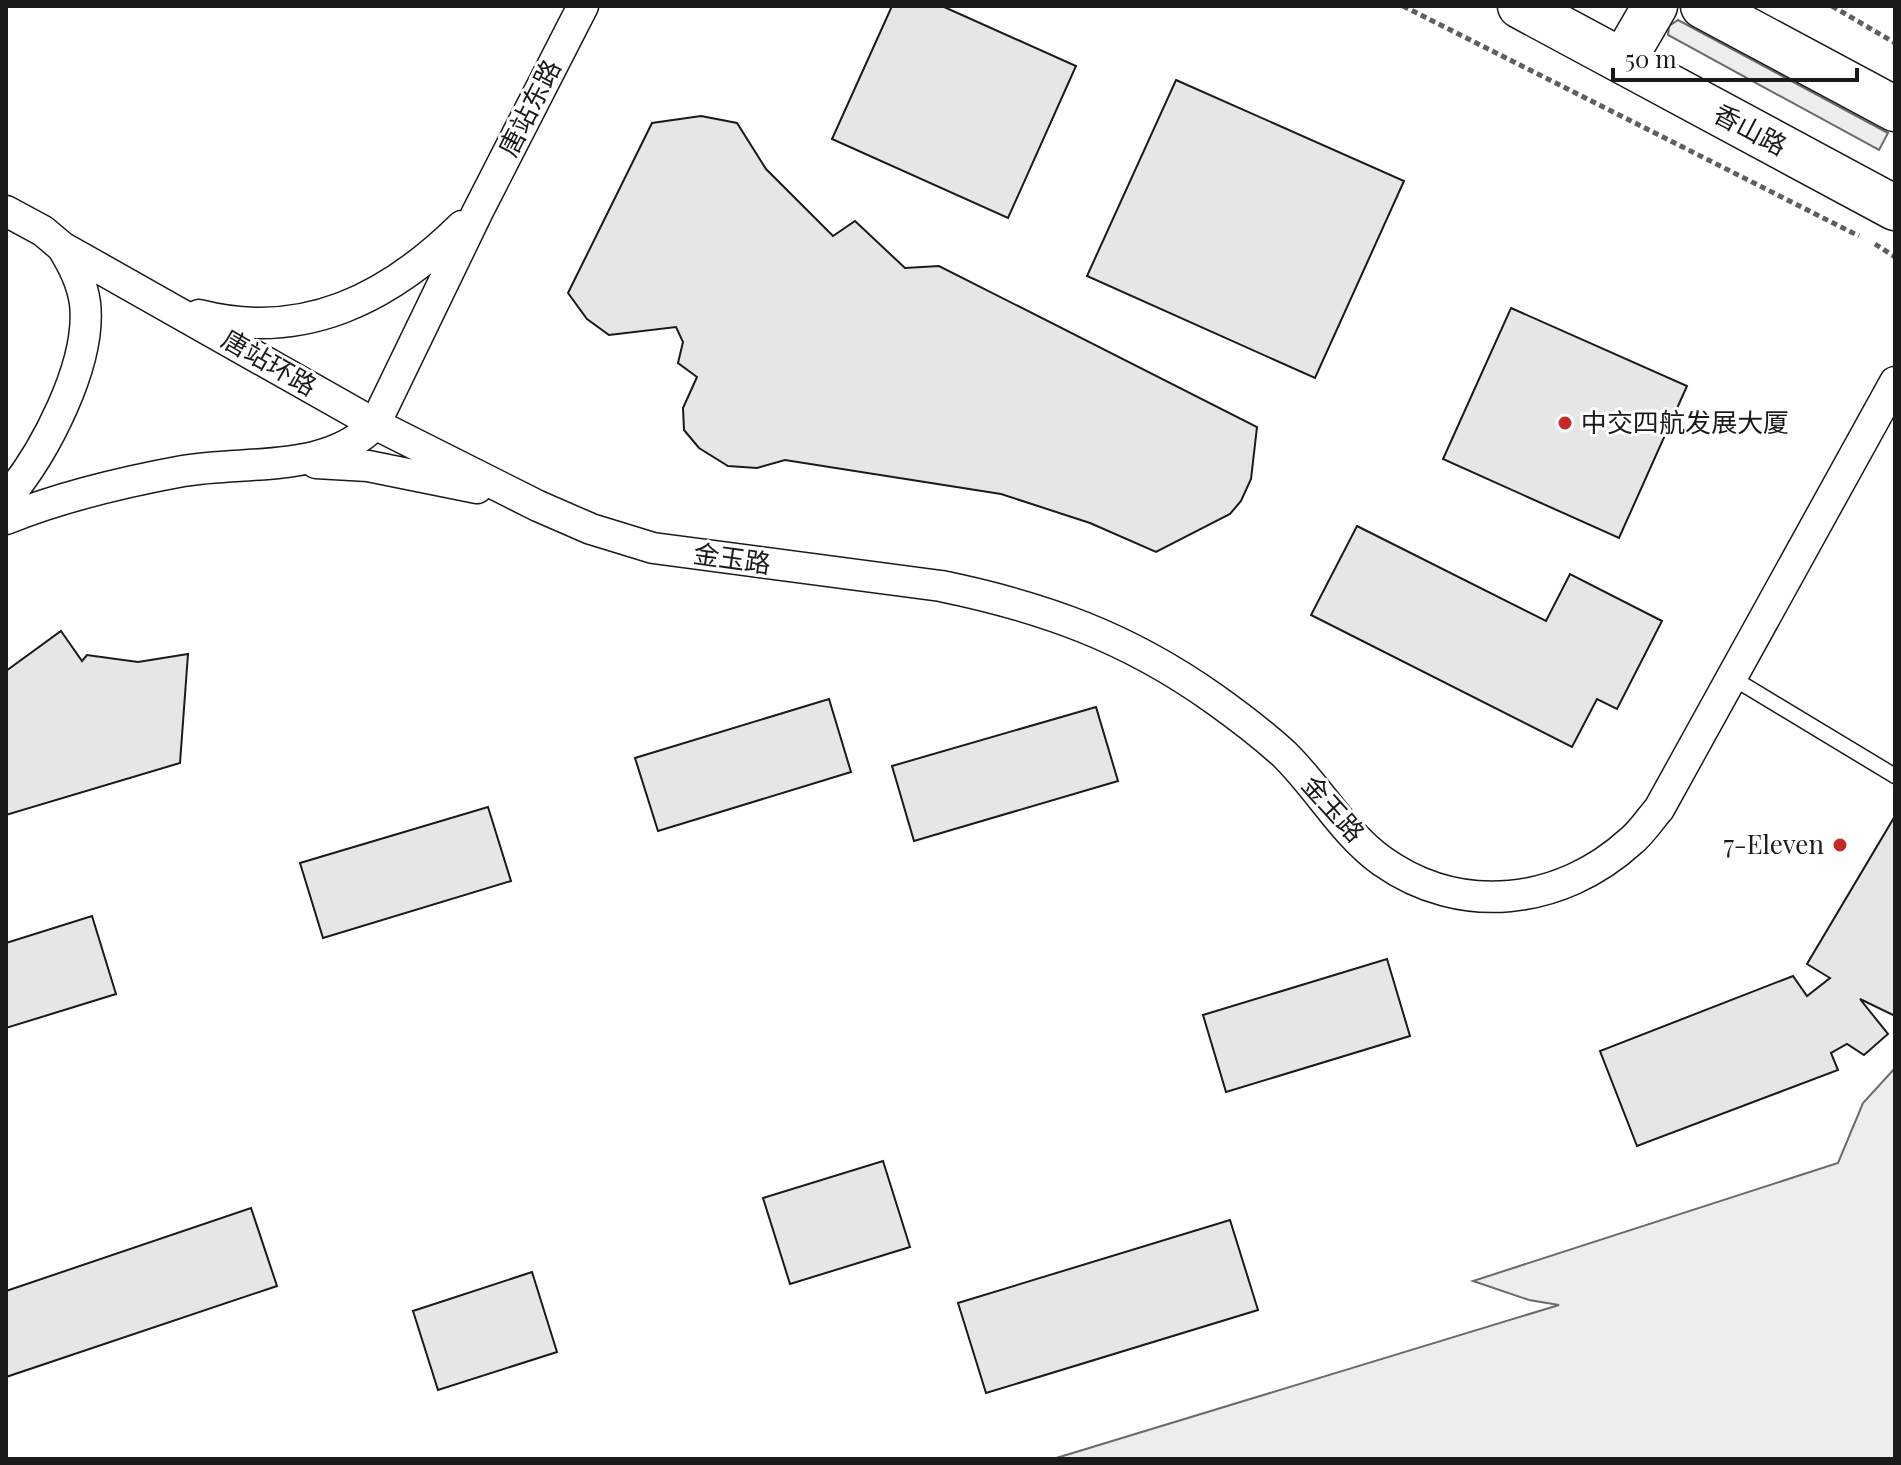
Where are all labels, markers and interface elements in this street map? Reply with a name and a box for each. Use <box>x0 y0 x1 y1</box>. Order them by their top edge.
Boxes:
scale bar <box>1613 32 1857 82</box>
text: 50 m <box>1625 42 1677 74</box>
street label: 唐站东路 <box>489 53 568 162</box>
street label: 香山路 <box>1708 95 1793 162</box>
street label: 唐站环路 <box>216 321 324 403</box>
place label: 中交四航发展大厦 <box>1581 404 1789 439</box>
marker: 中交四航发展大厦 <box>1556 414 1574 432</box>
street label: 金玉路 <box>691 535 773 580</box>
street label: 金玉路 <box>1295 767 1373 849</box>
place label: 7-Eleven <box>1724 826 1824 861</box>
marker: 7-Eleven <box>1831 836 1849 854</box>

